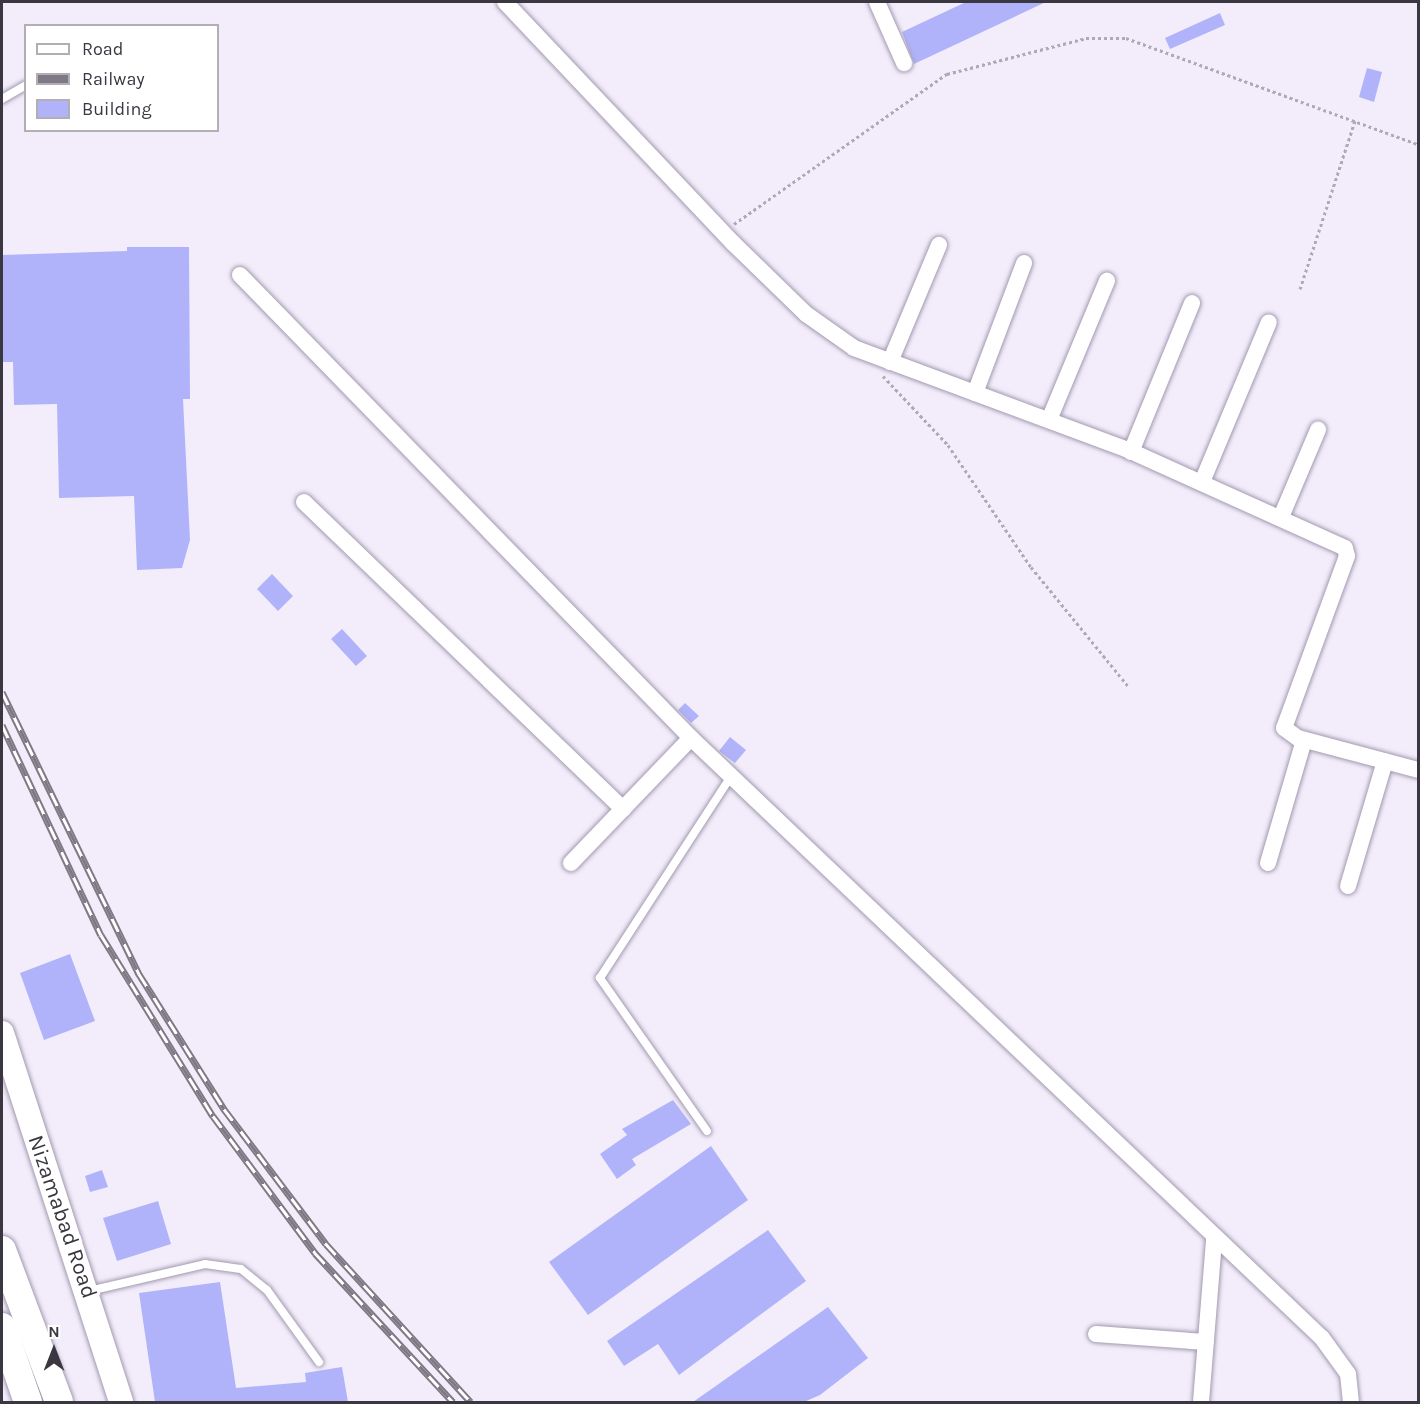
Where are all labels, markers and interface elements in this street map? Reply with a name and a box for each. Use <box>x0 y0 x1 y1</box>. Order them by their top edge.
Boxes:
legend <box>24 24 219 132</box>
text: Road <box>82 38 123 60</box>
text: Railway <box>82 68 145 90</box>
text: Building <box>82 98 152 120</box>
street label: Nizamabad Road <box>22 1132 102 1302</box>
north arrow <box>24 1320 84 1380</box>
text: N <box>48 1322 60 1341</box>

